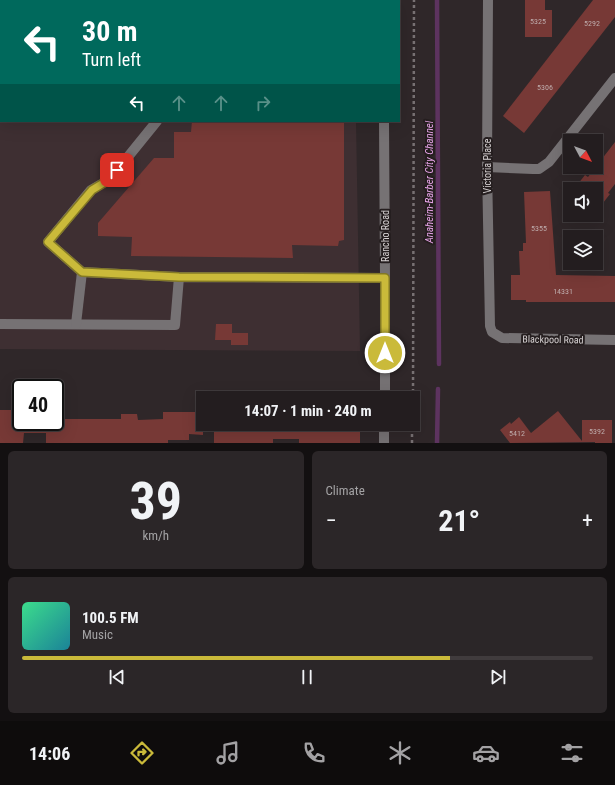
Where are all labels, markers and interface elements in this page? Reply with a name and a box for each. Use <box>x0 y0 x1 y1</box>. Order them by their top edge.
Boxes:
text: 30 m <box>82 15 138 48</box>
icon: left <box>16 16 68 68</box>
house number: 5325 <box>530 17 546 26</box>
house number: 5292 <box>584 19 600 28</box>
text: Turn left <box>82 49 141 70</box>
house number: 5306 <box>537 83 553 92</box>
icon: left <box>126 92 148 114</box>
icon: ahead <box>168 92 190 114</box>
icon: ahead <box>210 92 232 114</box>
icon: right <box>252 92 274 114</box>
water label: Anaheim-Barber City Channel <box>423 120 436 244</box>
north arrow <box>563 134 603 174</box>
map controls <box>563 134 603 270</box>
street label: Victoria Place <box>482 138 493 193</box>
pin <box>100 153 134 187</box>
icon: arrive <box>106 159 128 181</box>
button: sound <box>563 182 603 222</box>
street label: Rancho Road <box>380 210 391 262</box>
house number: 5355 <box>531 224 547 233</box>
button: layers <box>563 230 603 270</box>
house number: 14331 <box>553 287 573 296</box>
position arrow <box>364 332 406 374</box>
street label: Blackpool Road <box>522 333 584 346</box>
speed limit sign: 40 <box>12 379 64 431</box>
text: 14:07 · 1 min · 240 m <box>244 402 372 420</box>
house number: 5392 <box>589 427 605 436</box>
house number: 5412 <box>509 429 525 438</box>
text: 39 <box>129 471 182 532</box>
text: Climate <box>326 483 365 498</box>
text: 21° <box>438 503 480 538</box>
text: − <box>326 508 337 533</box>
text: + <box>582 508 593 533</box>
text: km/h <box>142 528 169 543</box>
text: 100.5 FM <box>82 609 139 627</box>
text: Music <box>82 627 113 642</box>
icon: previous <box>106 666 128 688</box>
icon: pause <box>296 666 318 688</box>
icon: next <box>487 666 509 688</box>
icon: directions <box>128 739 156 767</box>
icon: music <box>214 739 242 767</box>
icon: phone <box>300 739 328 767</box>
icon: climate <box>386 739 414 767</box>
icon: car <box>472 739 500 767</box>
icon: filters <box>558 739 586 767</box>
text: 14:06 <box>29 743 70 764</box>

